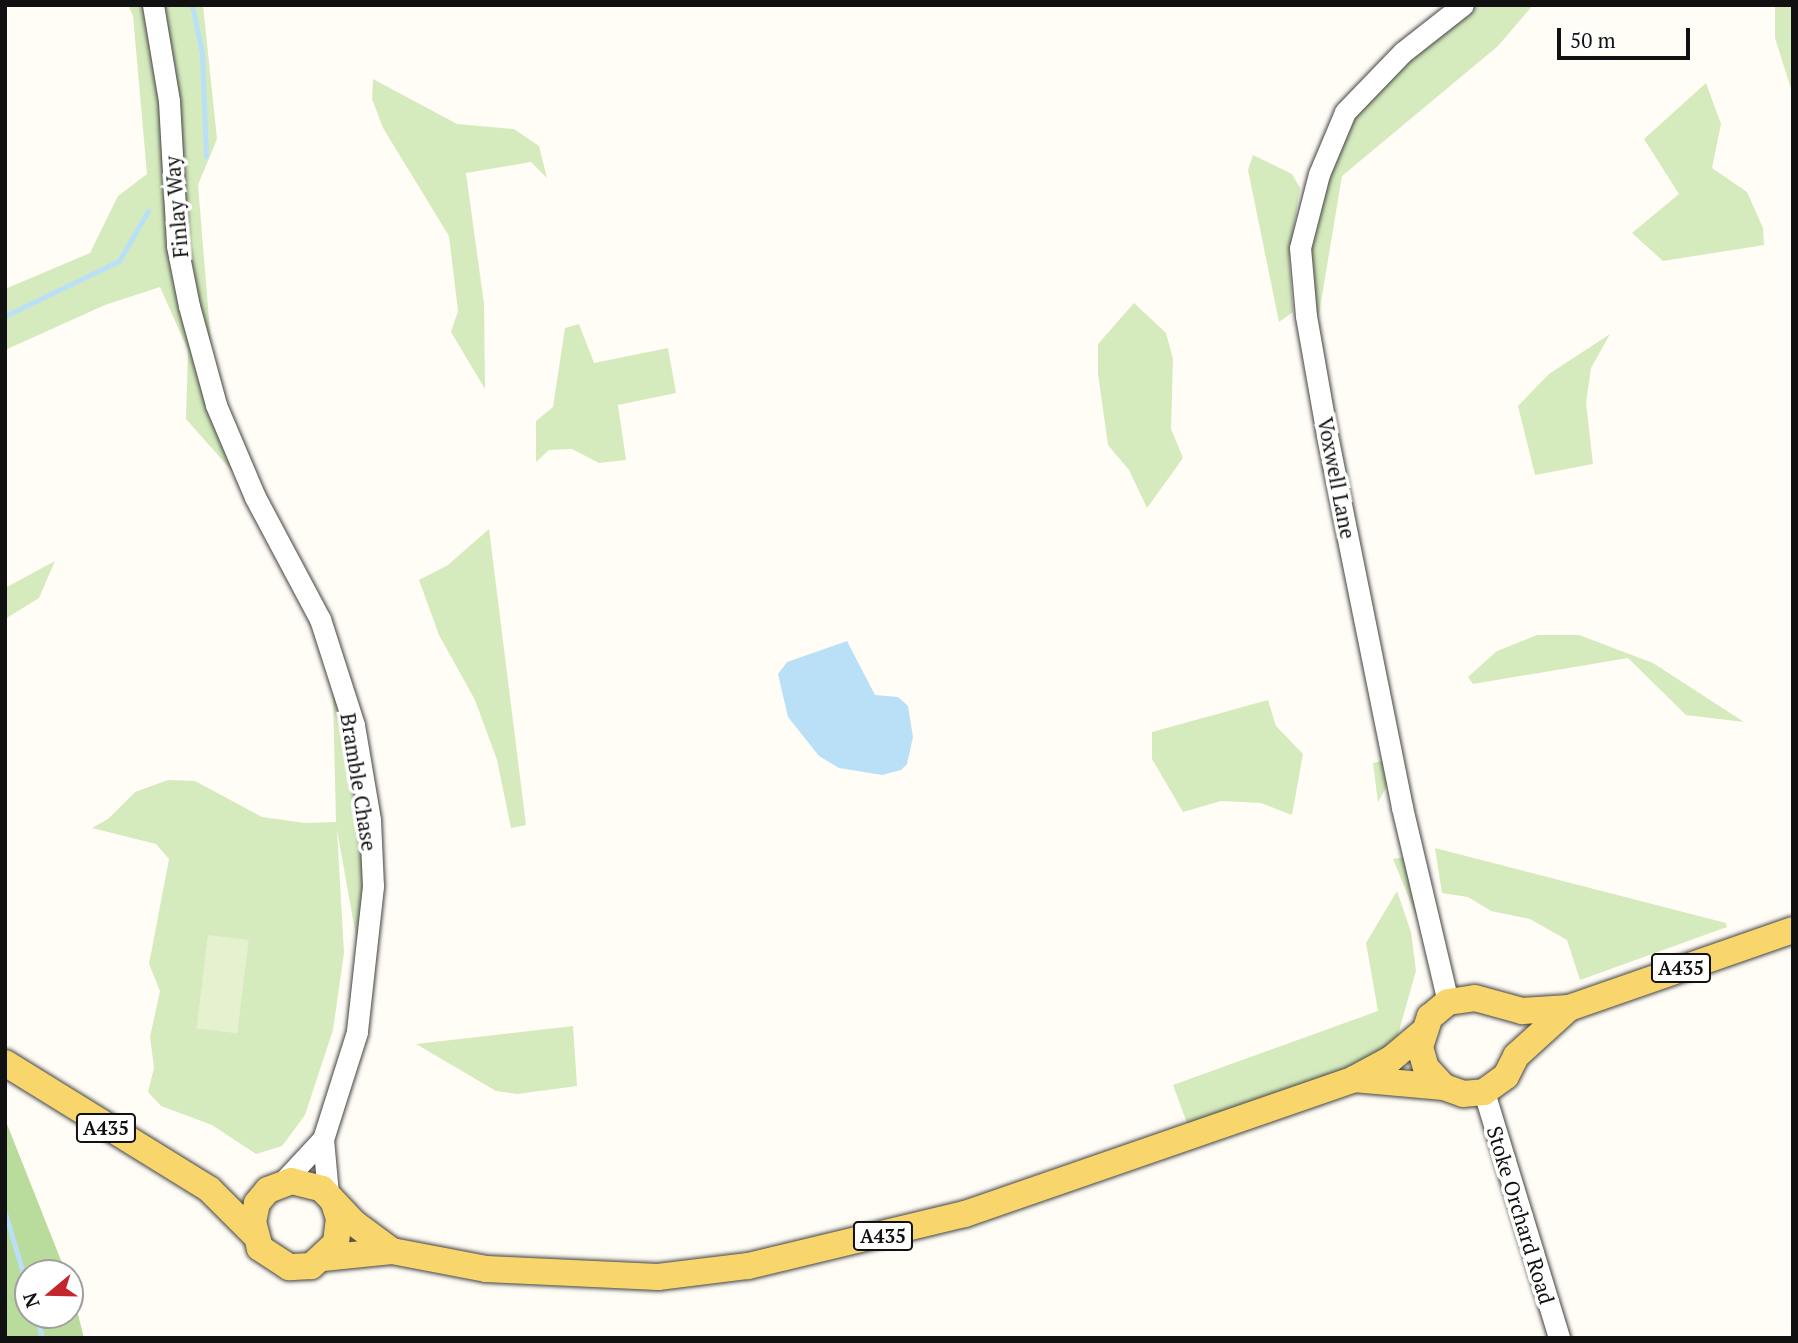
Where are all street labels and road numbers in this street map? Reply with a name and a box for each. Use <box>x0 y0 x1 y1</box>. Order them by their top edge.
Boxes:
street label: Finlay Way <box>159 155 193 259</box>
street label: Voxwell Lane <box>1313 415 1361 541</box>
street label: Bramble Chase <box>336 711 382 853</box>
road number: A435 <box>1650 952 1712 984</box>
road number: A435 <box>74 1112 138 1144</box>
street label: Stoke Orchard Road <box>1482 1123 1560 1307</box>
road number: A435 <box>852 1220 914 1252</box>

